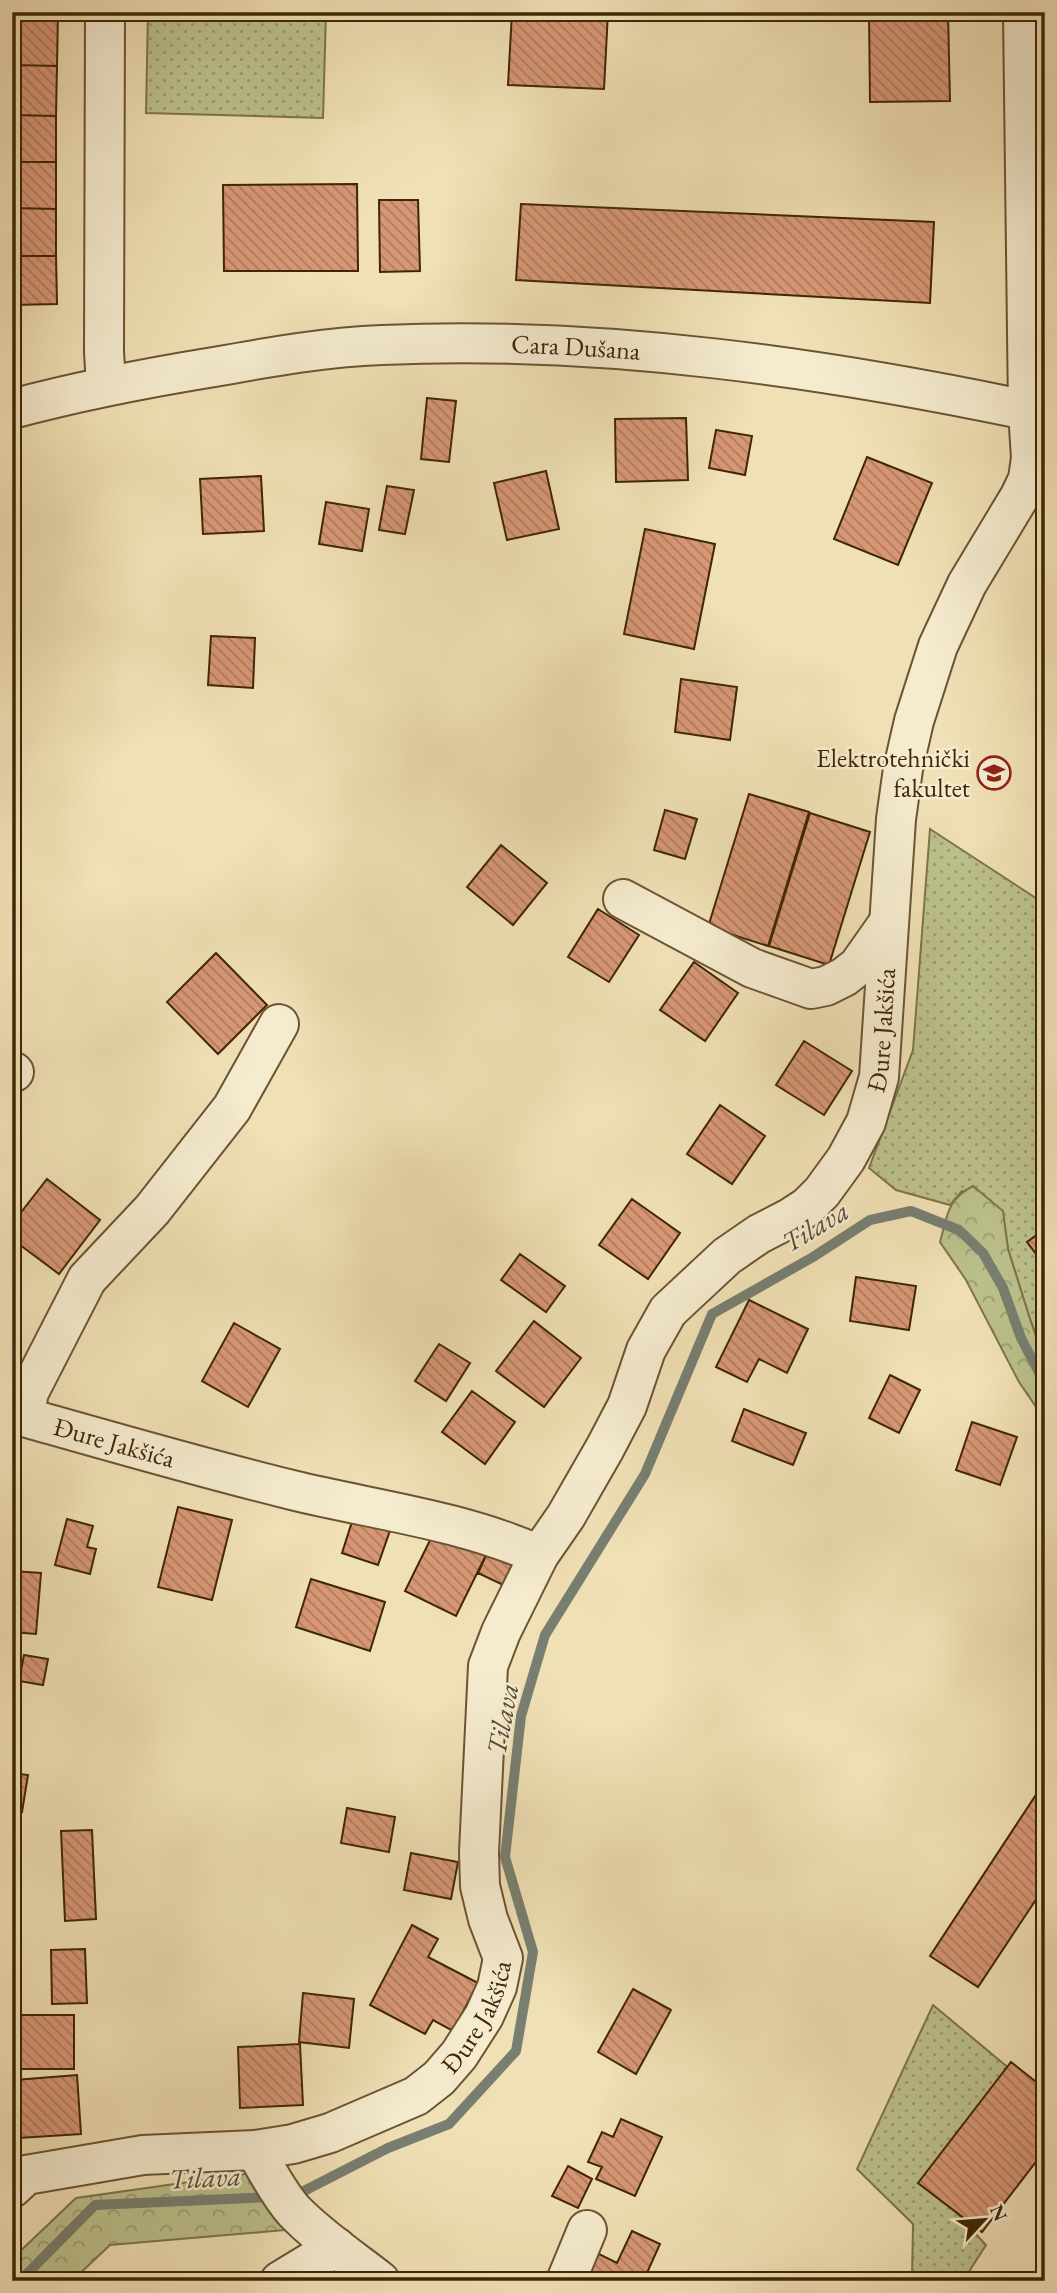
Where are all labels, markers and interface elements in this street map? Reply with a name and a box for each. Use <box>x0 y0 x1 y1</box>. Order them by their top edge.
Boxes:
street label: Cara Dušana <box>511 327 642 368</box>
place label: Elektrotehnički fakultet <box>816 741 970 805</box>
school or university icon: Elektrotehnički fakultet <box>975 754 1013 792</box>
street label: Đure Jakšića <box>859 966 903 1096</box>
water label: Tilava <box>775 1192 855 1260</box>
street label: Đure Jakšića <box>50 1409 179 1476</box>
water label: Tilava <box>477 1680 527 1758</box>
street label: Đure Jakšića <box>433 1957 519 2081</box>
water label: Tilava <box>168 2157 242 2197</box>
north arrow <box>948 2184 1018 2254</box>
text: N <box>984 2200 1014 2226</box>

